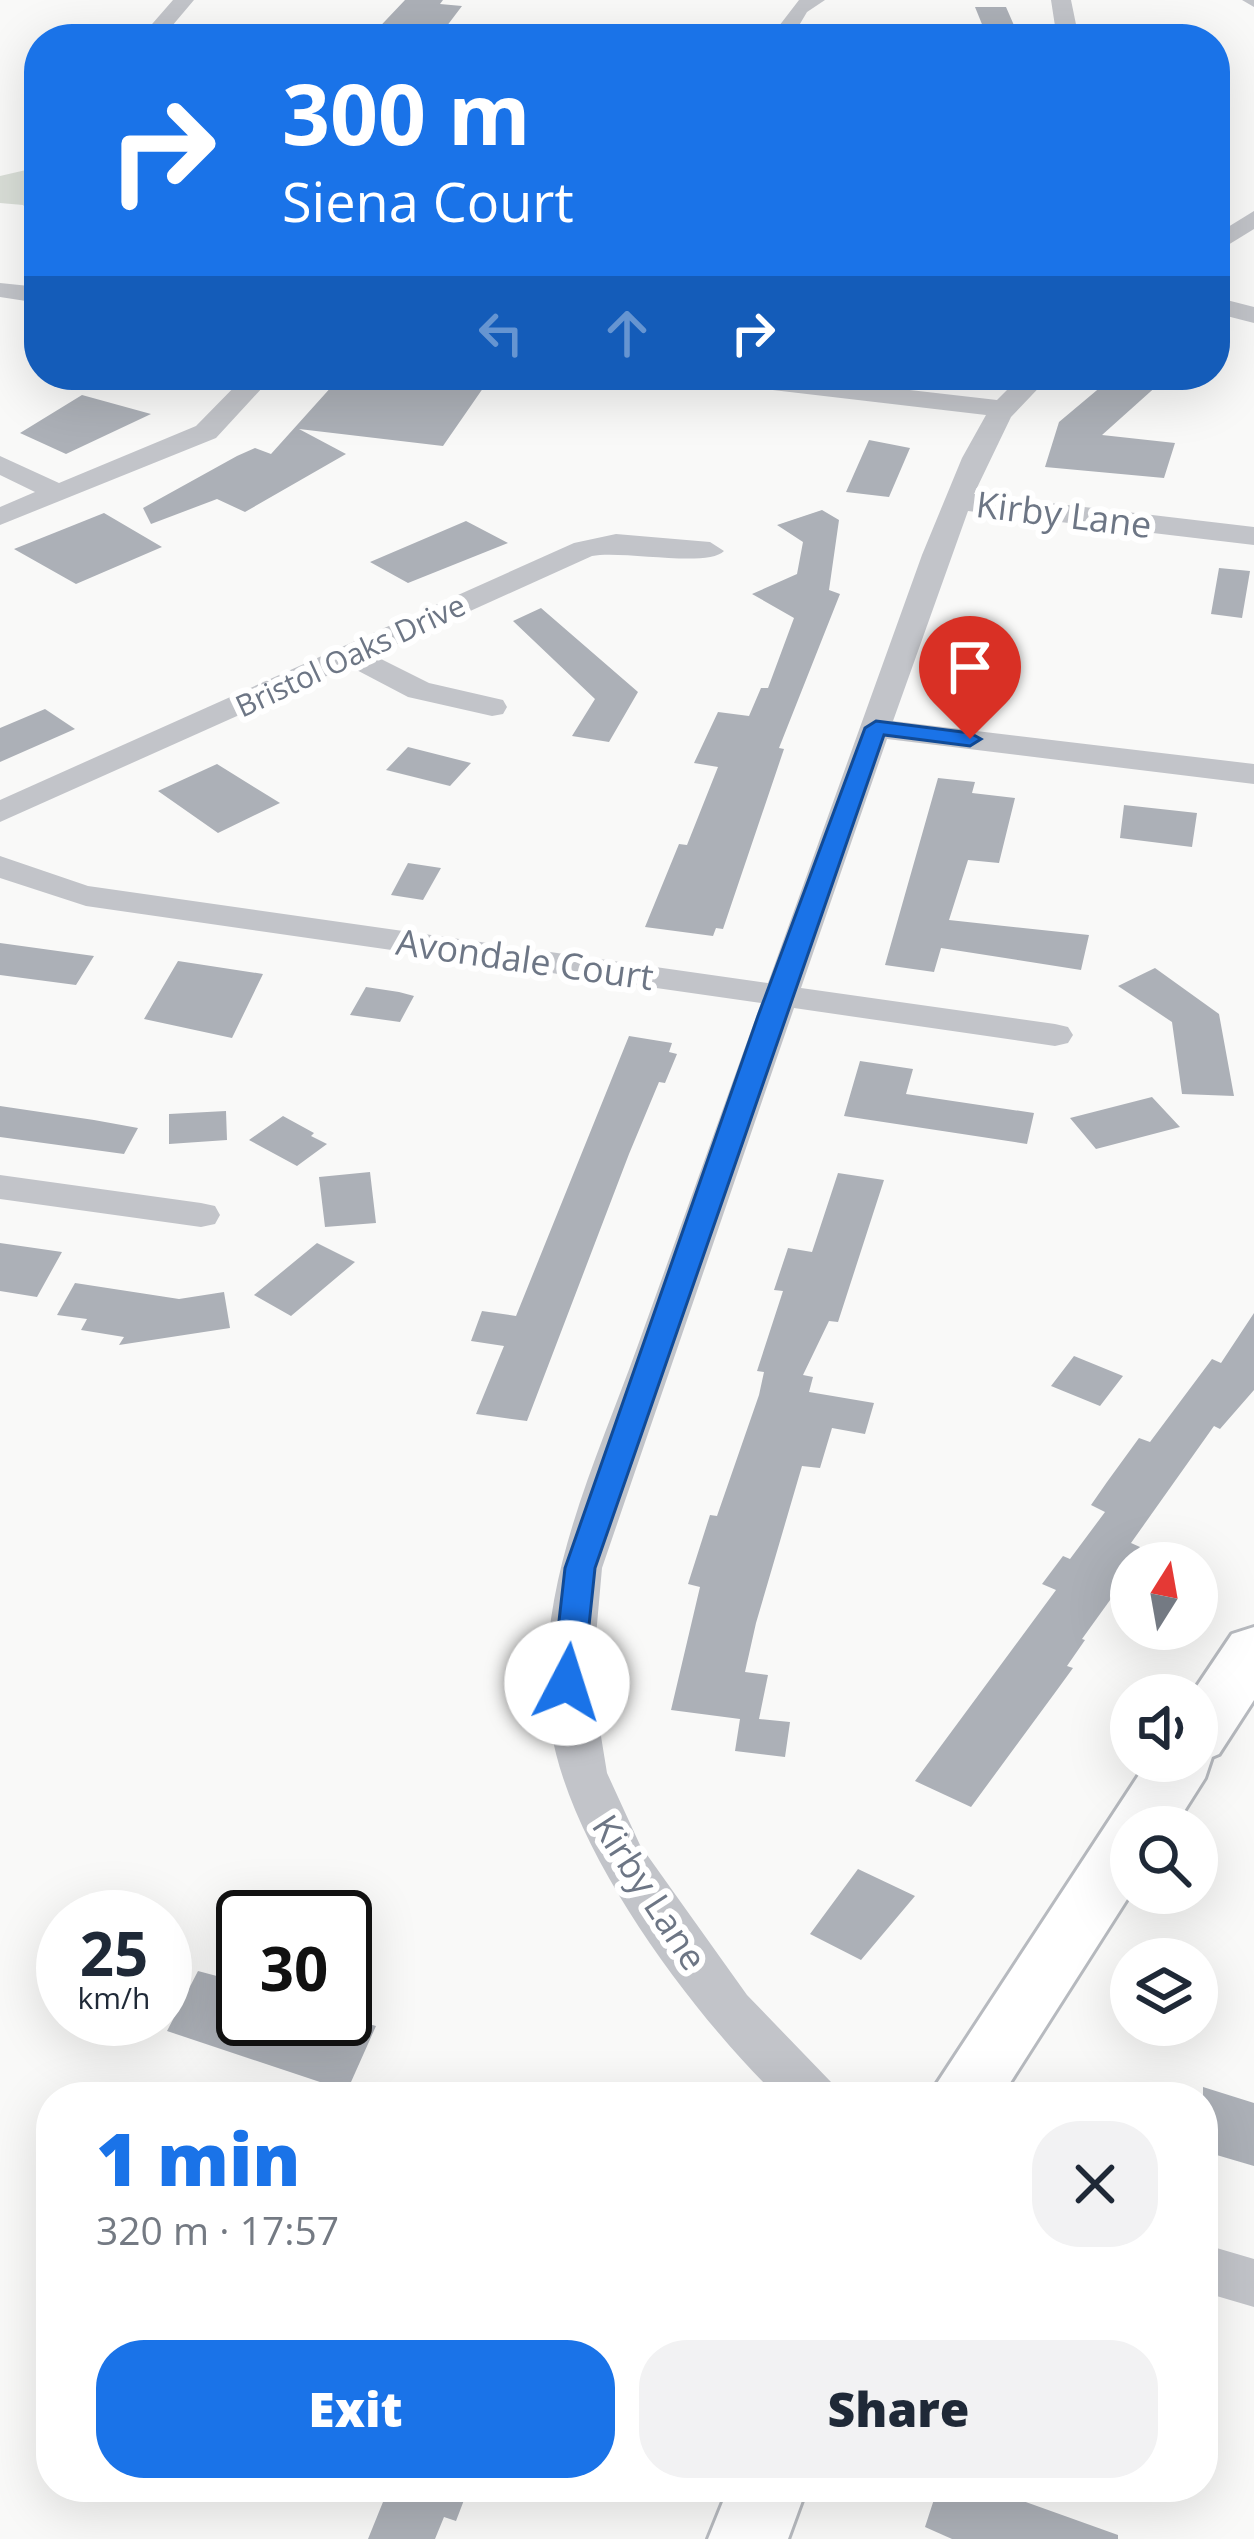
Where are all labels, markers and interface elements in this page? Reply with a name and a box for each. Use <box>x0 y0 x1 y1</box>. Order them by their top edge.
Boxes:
text: 300 m <box>282 55 530 170</box>
icon: right <box>84 72 240 228</box>
text: Siena Court <box>282 164 574 238</box>
icon: left <box>468 300 534 366</box>
icon: ahead <box>594 300 660 366</box>
icon: right <box>720 300 786 366</box>
street label: Kirby Lane <box>973 479 1155 549</box>
street label: Bristol Oaks Drive <box>229 584 471 726</box>
pin <box>919 616 1021 739</box>
icon: arrive <box>937 634 1003 700</box>
street label: Avondale Court <box>393 917 657 1001</box>
north arrow <box>1110 1542 1218 1650</box>
map controls <box>1110 1542 1218 2046</box>
position arrow <box>504 1620 630 1746</box>
button: sound <box>1110 1674 1218 1782</box>
street label: Kirby Lane <box>581 1805 719 1979</box>
button: search <box>1110 1806 1218 1914</box>
speed limit sign: 30 <box>216 1890 372 2046</box>
text: 25 <box>80 1912 148 1994</box>
button: layers <box>1110 1938 1218 2046</box>
text: km/h <box>78 1977 150 2018</box>
text: 1 min <box>96 2109 301 2207</box>
button: close <box>1032 2121 1158 2247</box>
text: 320 m · 17:57 <box>96 2203 339 2256</box>
button: Exit <box>96 2340 615 2478</box>
button: Share <box>639 2340 1158 2478</box>

